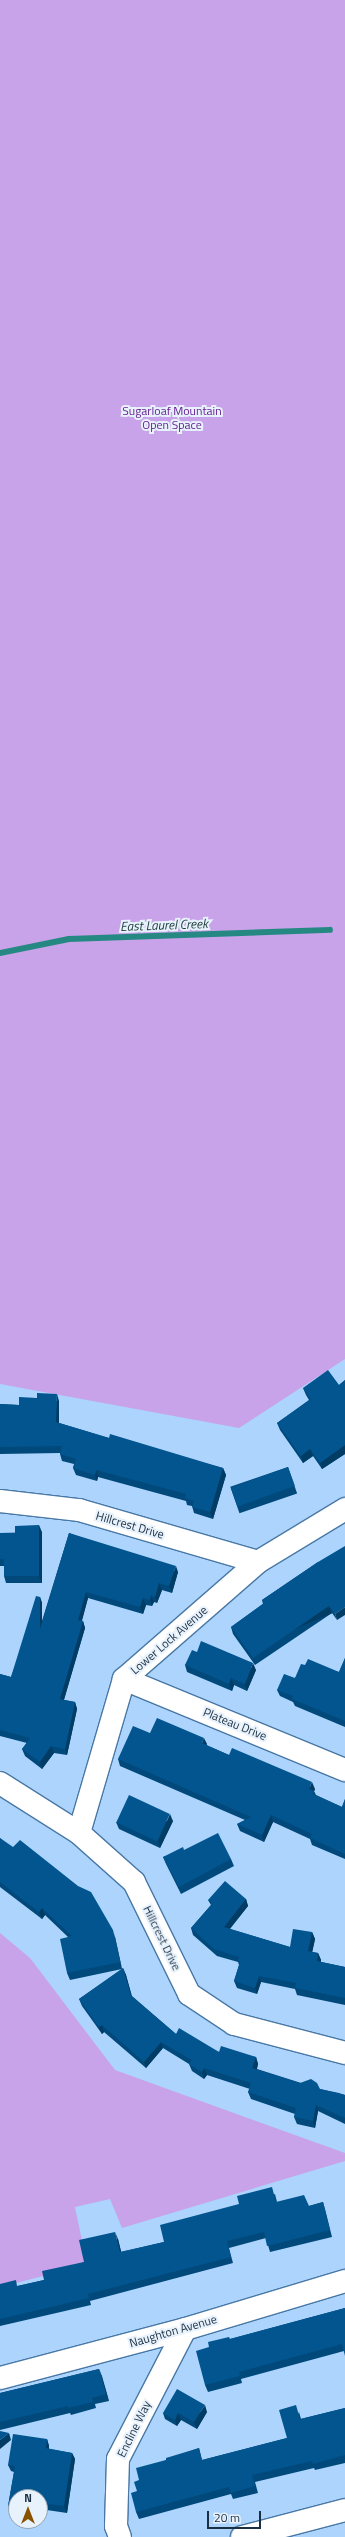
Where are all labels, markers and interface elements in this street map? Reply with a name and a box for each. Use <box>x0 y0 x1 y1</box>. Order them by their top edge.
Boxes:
park label: Sugarloaf Mountain Open Space <box>122 404 222 432</box>
water label: East Laurel Creek <box>120 916 208 934</box>
street label: Hillcrest Drive <box>94 1508 166 1542</box>
street label: Lower Lock Avenue <box>128 1603 210 1677</box>
street label: Plateau Drive <box>201 1705 269 1743</box>
street label: Hillcrest Drive <box>140 1903 184 1973</box>
street label: Naughton Avenue <box>128 2312 218 2350</box>
street label: Encline Way <box>114 2398 154 2460</box>
north arrow <box>8 2489 48 2529</box>
text: N <box>24 2490 32 2506</box>
scale bar <box>209 2503 263 2529</box>
text: 20 m <box>214 2508 240 2527</box>

